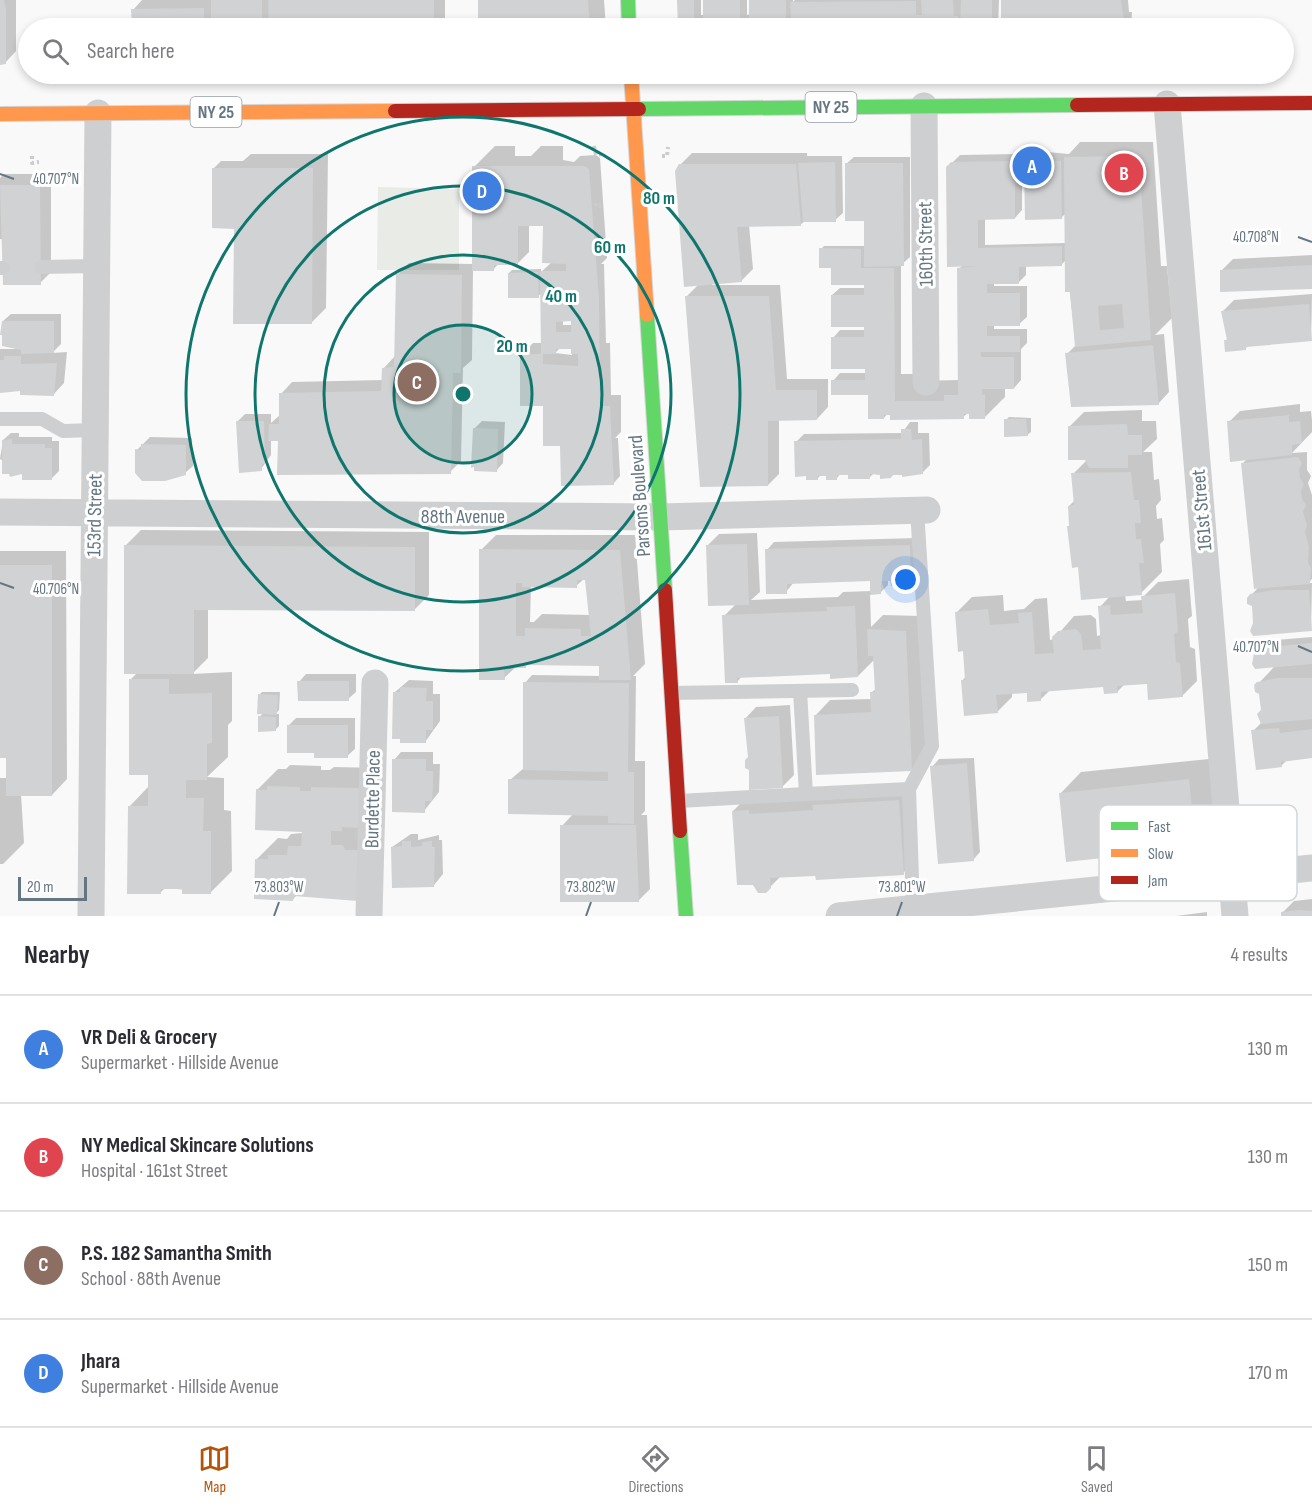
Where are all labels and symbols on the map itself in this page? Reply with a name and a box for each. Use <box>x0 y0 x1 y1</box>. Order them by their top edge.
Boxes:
road number: NY 25 <box>806 92 856 122</box>
road number: NY 25 <box>190 97 242 127</box>
pin: A <box>1012 144 1052 188</box>
pin: B <box>1104 150 1144 195</box>
pin: D <box>462 168 502 213</box>
text: 40.707°N <box>33 170 79 189</box>
text: 80 m <box>643 188 675 209</box>
street label: 160th Street <box>913 201 939 287</box>
text: 40.708°N <box>1233 228 1279 247</box>
text: 60 m <box>594 237 626 258</box>
text: 40 m <box>545 286 577 307</box>
text: 20 m <box>496 336 528 357</box>
pin: C <box>398 360 436 404</box>
centre of rings <box>453 384 473 404</box>
street label: Parsons Boulevard <box>624 434 656 558</box>
street label: 161st Street <box>1186 468 1217 552</box>
street label: 153rd Street <box>82 474 108 556</box>
street label: 88th Avenue <box>421 505 505 529</box>
your location <box>891 565 920 594</box>
text: 40.706°N <box>33 580 79 599</box>
text: 40.707°N <box>1233 638 1279 657</box>
street label: Burdette Place <box>360 750 386 848</box>
legend <box>1099 805 1297 901</box>
text: Fast <box>1148 818 1171 837</box>
text: Slow <box>1148 845 1173 864</box>
text: Jam <box>1147 872 1168 891</box>
scale bar <box>18 874 87 902</box>
text: 73.803°W <box>255 878 304 897</box>
text: 73.802°W <box>567 878 616 897</box>
text: 73.801°W <box>878 878 926 897</box>

